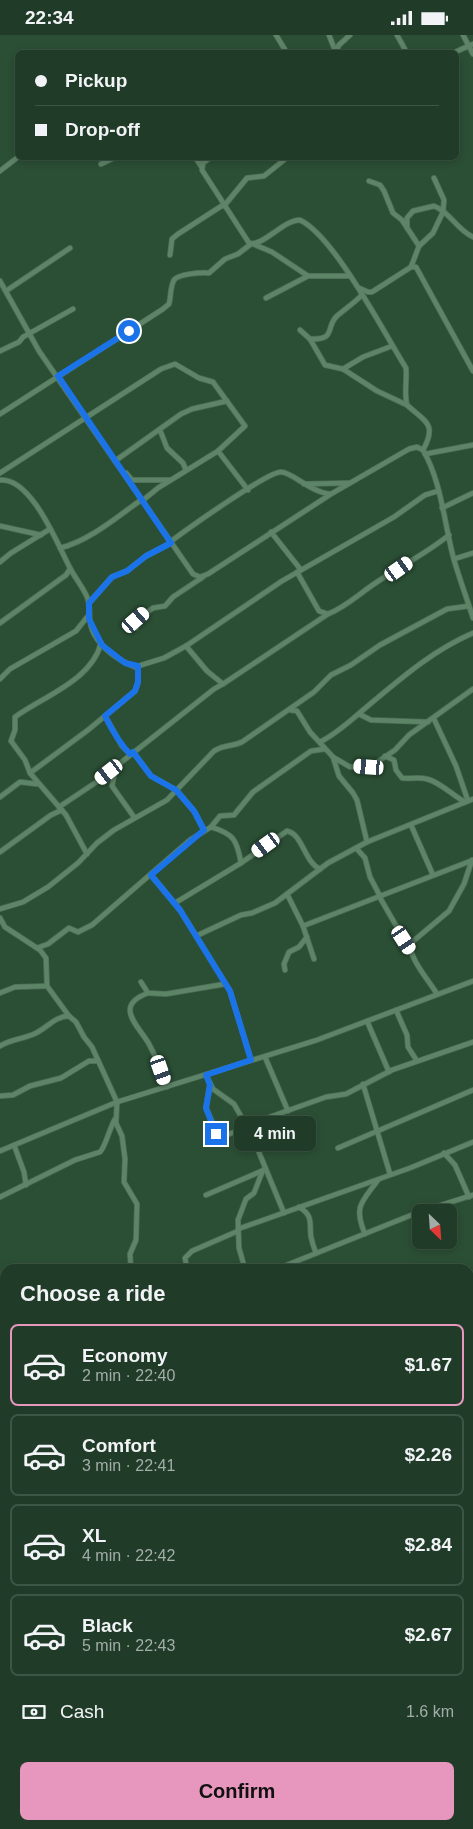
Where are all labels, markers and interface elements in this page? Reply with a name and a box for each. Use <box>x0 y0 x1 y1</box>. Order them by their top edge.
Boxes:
text: 22:34 <box>25 7 74 28</box>
text: Pickup <box>65 70 127 91</box>
text: Drop-off <box>65 119 140 140</box>
route start <box>118 320 140 342</box>
car <box>382 554 415 584</box>
car <box>119 604 152 636</box>
car <box>92 757 125 787</box>
car <box>353 758 384 776</box>
car <box>249 830 282 860</box>
car <box>389 923 418 957</box>
car <box>149 1053 172 1087</box>
callout: 4 min <box>234 1117 316 1151</box>
route end <box>205 1123 227 1145</box>
text: 4 min <box>254 1125 296 1142</box>
north arrow <box>412 1204 458 1249</box>
map controls <box>412 1204 457 1249</box>
text: Choose a ride <box>20 1281 165 1306</box>
icon: car <box>22 1343 67 1388</box>
text: Economy <box>82 1345 168 1366</box>
text: $1.67 <box>404 1354 452 1375</box>
text: 2 min · 22:40 <box>82 1367 175 1384</box>
icon: car <box>22 1433 67 1478</box>
text: Comfort <box>82 1435 156 1456</box>
text: $2.26 <box>404 1444 452 1465</box>
text: 3 min · 22:41 <box>82 1457 175 1474</box>
icon: car <box>22 1523 67 1568</box>
text: XL <box>82 1525 106 1546</box>
text: $2.84 <box>404 1534 452 1555</box>
text: 4 min · 22:42 <box>82 1547 175 1564</box>
icon: car <box>22 1613 67 1658</box>
text: Black <box>82 1615 133 1636</box>
text: $2.67 <box>404 1624 452 1645</box>
text: 5 min · 22:43 <box>82 1637 175 1654</box>
icon: cash <box>20 1698 48 1726</box>
text: Cash <box>60 1701 104 1722</box>
text: 1.6 km <box>406 1703 454 1720</box>
button: Confirm <box>20 1762 454 1820</box>

